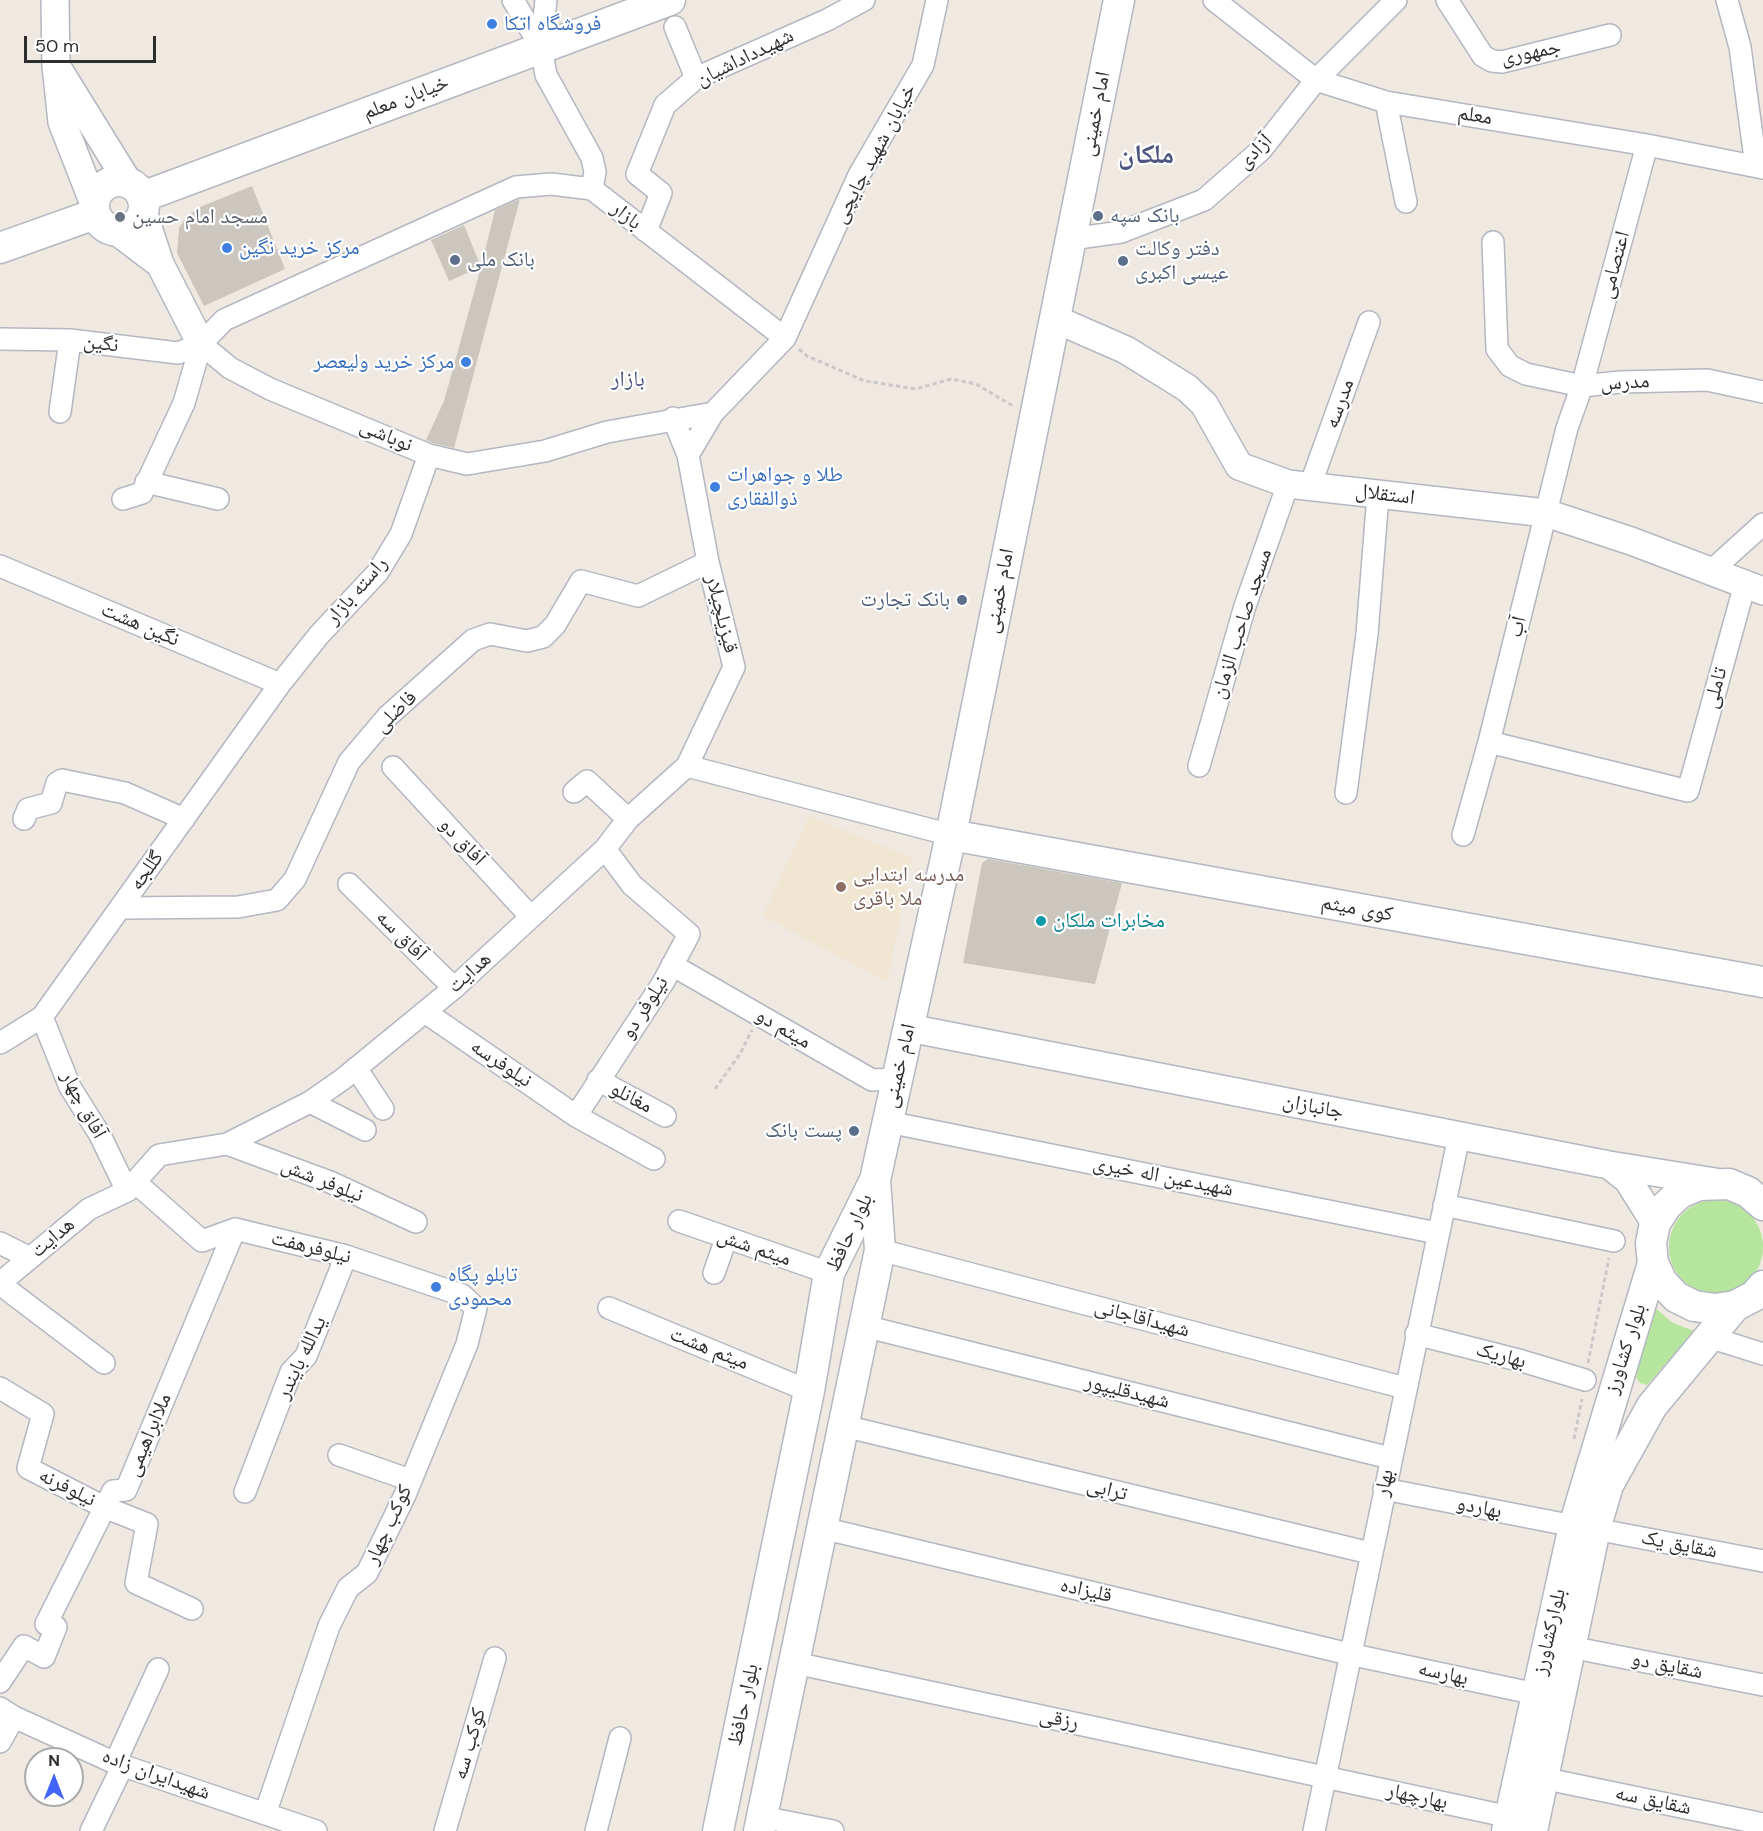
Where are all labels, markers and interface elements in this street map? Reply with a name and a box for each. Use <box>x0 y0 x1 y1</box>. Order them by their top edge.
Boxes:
place label: فروشگاه اتکا <box>504 11 601 37</box>
marker: فروشگاه اتکا <box>485 17 499 31</box>
scale bar <box>27 24 159 62</box>
street label: شهیدداداشیان <box>692 24 798 92</box>
text: 50 m <box>35 34 79 58</box>
street label: جمهوری <box>1499 35 1563 71</box>
street label: امام خمینی <box>1075 69 1117 159</box>
street label: خیابان معلم <box>360 70 452 126</box>
street label: خیابان شهید چایچی <box>828 80 922 228</box>
street label: معلم <box>1456 101 1494 131</box>
street label: آزادی <box>1232 129 1278 175</box>
district label: ملکان <box>1118 140 1174 172</box>
street label: بازار <box>606 196 646 236</box>
place label: بانک سپه <box>1110 203 1180 229</box>
place label: مسجد امام حسین <box>132 204 268 230</box>
marker: بانک سپه <box>1091 209 1105 223</box>
marker: مسجد امام حسین <box>113 210 127 224</box>
street label: اعتصامی <box>1594 229 1636 301</box>
place label: مرکز خرید نگین <box>239 235 360 261</box>
place label: دفتر وکالت عیسی اکبری <box>1135 236 1228 286</box>
marker: مرکز خرید نگین <box>220 241 234 255</box>
place label: بانک ملی <box>467 247 535 273</box>
marker: بانک ملی <box>448 253 462 267</box>
marker: دفتر وکالت عیسی اکبری <box>1116 254 1130 268</box>
street label: نگین <box>82 329 120 359</box>
place label: مرکز خرید ولیعصر <box>313 349 454 375</box>
marker: مرکز خرید ولیعصر <box>459 355 473 369</box>
district label: بازار <box>611 367 645 393</box>
street label: مدرس <box>1600 369 1650 397</box>
street label: مدرسه <box>1319 376 1361 432</box>
street label: نوباشی <box>356 414 416 458</box>
place label: طلا و جواهرات ذوالفقاری <box>727 462 843 512</box>
street label: استقلال <box>1354 479 1416 511</box>
marker: طلا و جواهرات ذوالفقاری <box>708 480 722 494</box>
street label: امام خمینی <box>979 546 1021 636</box>
street label: مسجد صاحب الزمان <box>1206 546 1278 702</box>
street label: راسته بازار <box>321 552 393 630</box>
street label: قیزیلچیلار <box>699 572 743 656</box>
place label: بانک تجارت <box>860 587 950 613</box>
marker: بانک تجارت <box>955 593 969 607</box>
street label: نگین هشت <box>97 597 183 653</box>
street label: آب <box>1503 614 1533 640</box>
street label: تاملی <box>1698 665 1734 711</box>
street label: فاضلی <box>369 685 423 739</box>
street label: آفاق دو <box>433 813 491 871</box>
street label: گللجه <box>124 846 170 896</box>
place label: مدرسه ابتدایی ملا باقری <box>853 862 964 912</box>
marker: مدرسه ابتدایی ملا باقری <box>834 880 848 894</box>
street label: کوی میثم <box>1319 890 1395 928</box>
street label: آفاق سه <box>370 905 432 967</box>
place label: مخابرات ملکان <box>1053 908 1165 934</box>
marker: مخابرات ملکان <box>1034 914 1048 928</box>
street label: هدایت <box>443 947 497 999</box>
street label: نیلوفر دو <box>615 972 675 1044</box>
street label: میثم دو <box>751 1003 815 1055</box>
street label: امام خمینی <box>878 1021 922 1111</box>
street label: نیلوفرسه <box>465 1034 537 1094</box>
street label: آفاق چهار <box>55 1067 111 1143</box>
street label: مغانلو <box>606 1076 656 1120</box>
street label: جانبازان <box>1281 1089 1345 1125</box>
place label: پست بانک <box>765 1118 842 1144</box>
marker: پست بانک <box>847 1124 861 1138</box>
street label: شهیدعین اله خیری <box>1091 1151 1235 1203</box>
street label: نیلوفر شش <box>277 1153 367 1209</box>
street label: بلوار حافظ <box>821 1190 879 1276</box>
street label: هدایت <box>26 1212 80 1264</box>
street label: میثم شش <box>714 1224 794 1272</box>
street label: نیلوفرهفت <box>268 1226 354 1270</box>
place label: تابلو پگاه محمودی <box>448 1262 518 1312</box>
marker: تابلو پگاه محمودی <box>429 1280 443 1294</box>
street label: شهیدآقاجانی <box>1092 1294 1192 1344</box>
street label: بلوار کشاورز <box>1600 1301 1652 1397</box>
street label: یدالله بایندر <box>271 1312 333 1404</box>
street label: میثم هشت <box>666 1322 752 1376</box>
street label: بهاریک <box>1473 1337 1529 1375</box>
street label: شهیدقلیپور <box>1082 1369 1172 1415</box>
street label: ملاابراهیمی <box>120 1390 178 1480</box>
street label: نیلوفرنه <box>34 1463 100 1513</box>
street label: بهار <box>1370 1467 1400 1499</box>
street label: ترابی <box>1084 1473 1130 1507</box>
street label: کوکب چهار <box>360 1481 418 1569</box>
street label: بهاردو <box>1454 1491 1504 1525</box>
street label: شقایق یک <box>1639 1525 1719 1565</box>
street label: قلیزاده <box>1058 1573 1114 1609</box>
street label: بلوارکشاورز <box>1528 1586 1572 1678</box>
street label: شقایق دو <box>1629 1647 1705 1685</box>
street label: بهارسه <box>1416 1656 1470 1692</box>
street label: بلوار حافظ <box>723 1662 765 1748</box>
street label: رزقی <box>1037 1704 1081 1736</box>
street label: کوکب سه <box>448 1705 492 1783</box>
street label: شهیدایران زاده <box>98 1744 214 1806</box>
north arrow <box>24 1747 84 1807</box>
text: N <box>48 1750 60 1771</box>
street label: بهارچهار <box>1384 1778 1450 1816</box>
street label: شقایق سه <box>1613 1781 1693 1821</box>

